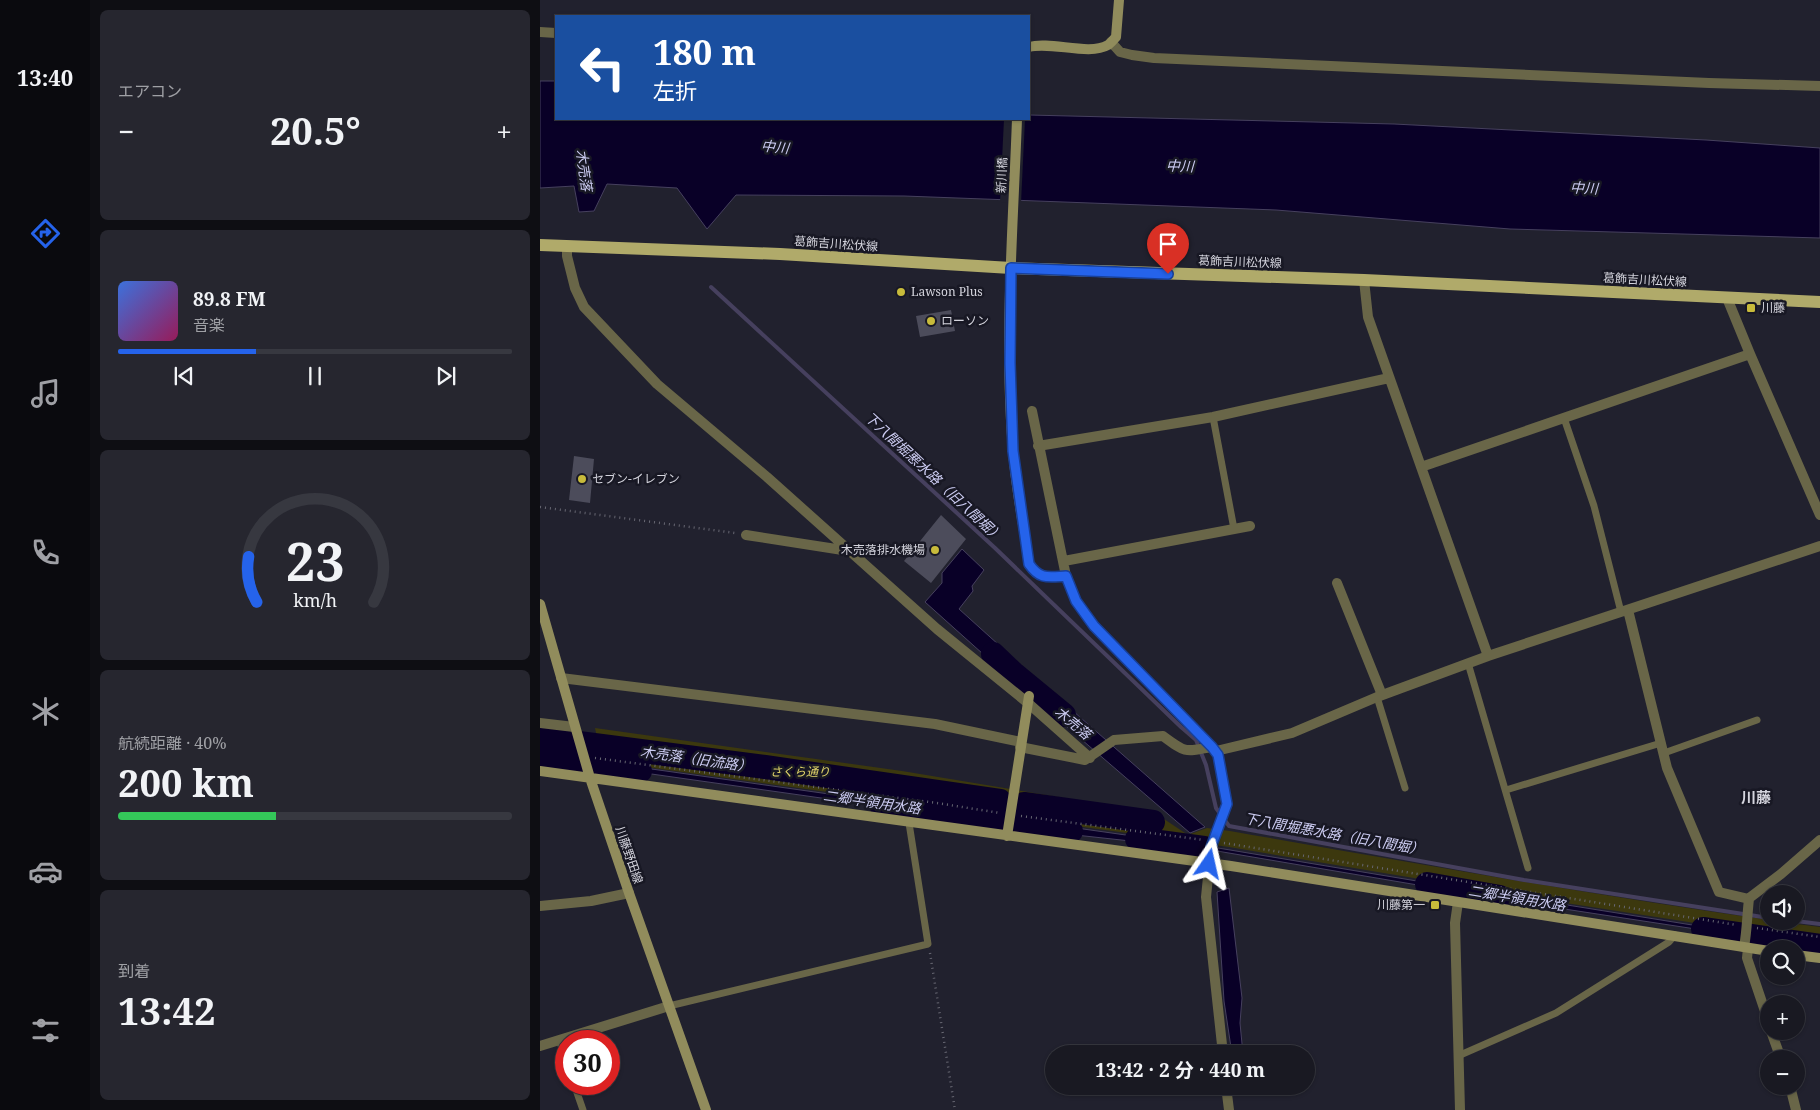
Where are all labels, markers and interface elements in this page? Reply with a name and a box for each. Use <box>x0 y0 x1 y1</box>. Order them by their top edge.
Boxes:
text: 180 m <box>653 28 756 75</box>
icon: left <box>570 35 635 100</box>
text: 13:40 <box>17 62 73 92</box>
text: 左折 <box>653 75 697 105</box>
text: エアコン <box>118 80 182 102</box>
text: 20.5° <box>270 104 361 156</box>
text: − <box>118 112 134 150</box>
text: + <box>496 112 512 150</box>
water label: 中川 <box>760 136 792 158</box>
water label: 木売落 <box>572 148 597 194</box>
water label: 中川 <box>1166 156 1196 176</box>
street label: 新川橋 <box>992 157 1011 193</box>
water label: 中川 <box>1570 177 1601 198</box>
icon: directions <box>28 216 63 251</box>
pin <box>1147 223 1189 274</box>
icon: arrive <box>1154 230 1182 258</box>
street label: 葛飾吉川松伏線 <box>794 232 879 255</box>
street label: 葛飾吉川松伏線 <box>1198 252 1282 271</box>
street label: 葛飾吉川松伏線 <box>1603 269 1687 290</box>
place label: Lawson Plus <box>911 283 983 300</box>
text: 89.8 FM <box>193 286 266 312</box>
marker: Lawson Plus <box>895 286 907 298</box>
place label: 川藤 <box>1761 299 1785 316</box>
marker: 川藤 <box>1745 302 1757 314</box>
place label: ローソン <box>941 312 989 329</box>
text: 音楽 <box>193 314 225 336</box>
marker: ローソン <box>925 315 937 327</box>
icon: previous <box>170 362 198 390</box>
icon: pause <box>301 362 329 390</box>
icon: next <box>432 362 460 390</box>
icon: music <box>28 376 63 411</box>
water label: 下八間堀悪水路（旧八間堀） <box>861 408 1007 546</box>
place label: セブン-イレブン <box>592 470 680 487</box>
marker: セブン-イレブン <box>576 473 588 485</box>
text: 23 <box>286 525 344 596</box>
icon: phone <box>28 535 63 570</box>
place label: 木売落排水機場 <box>841 541 925 558</box>
marker: 木売落排水機場 <box>929 544 941 556</box>
text: km/h <box>293 588 337 612</box>
icon: climate <box>28 694 63 729</box>
water label: 木売落 <box>1051 702 1097 745</box>
text: 航続距離 · 40% <box>118 732 227 754</box>
water label: 木売落（旧流路） <box>639 741 753 776</box>
text: 200 km <box>118 756 254 808</box>
park label: さくら通り <box>770 763 830 780</box>
water label: 二郷半領用水路 <box>822 785 923 818</box>
district label: 川藤 <box>1741 787 1771 807</box>
water label: 下八間堀悪水路（旧八間堀） <box>1243 808 1425 859</box>
street label: 川藤野田線 <box>612 824 647 886</box>
position arrow <box>1182 837 1234 889</box>
icon: car <box>28 854 63 889</box>
water label: 二郷半領用水路 <box>1467 880 1568 915</box>
map controls <box>1760 885 1805 1095</box>
button: sound <box>1760 885 1805 930</box>
place label: 川藤第一 <box>1377 896 1425 913</box>
marker: 川藤第一 <box>1429 899 1441 911</box>
button: search <box>1760 940 1805 985</box>
text: 到着 <box>118 960 150 982</box>
text: 13:42 <box>118 984 215 1036</box>
button: + <box>1760 995 1805 1040</box>
icon: filters <box>28 1013 63 1048</box>
speed limit sign: 30 <box>555 1030 620 1095</box>
button: − <box>1760 1050 1805 1095</box>
text: 13:42 · 2 分 · 440 m <box>1095 1057 1265 1083</box>

